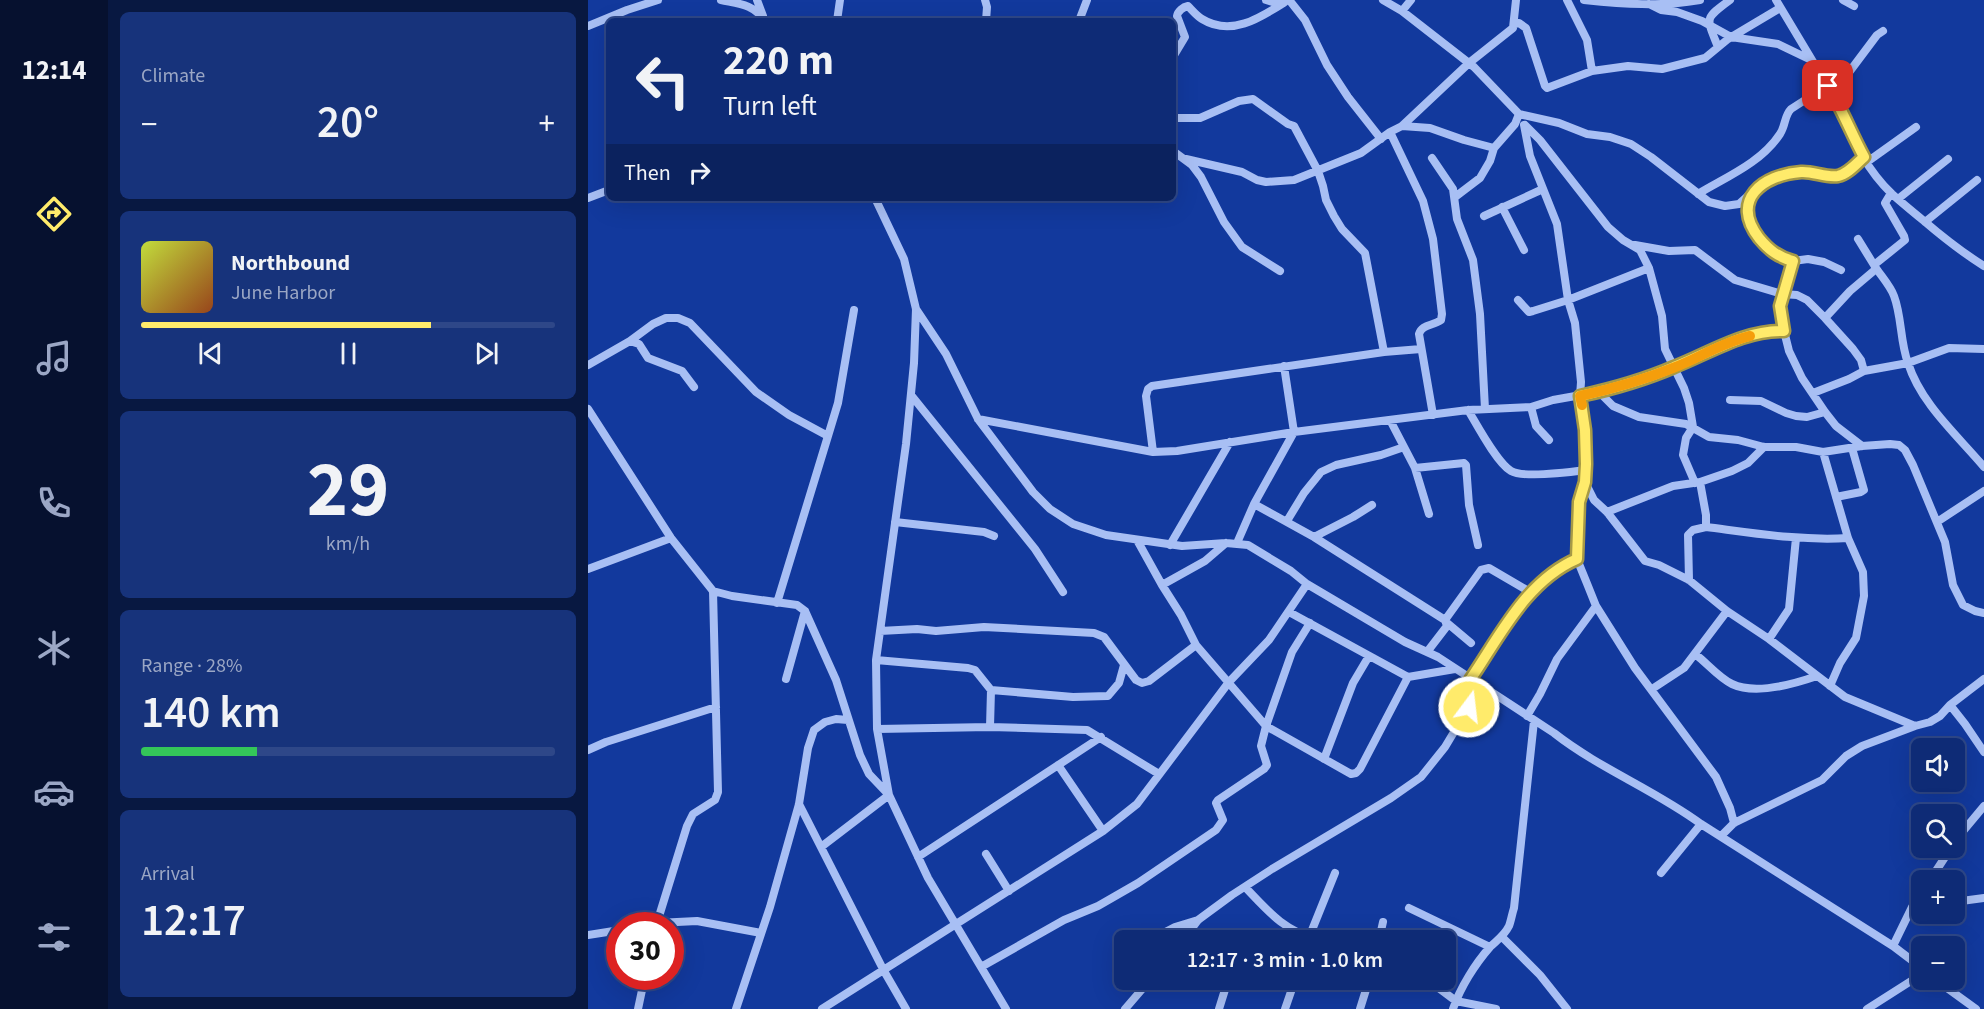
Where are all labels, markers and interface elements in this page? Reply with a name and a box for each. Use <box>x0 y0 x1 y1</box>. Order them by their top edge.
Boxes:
text: 220 m <box>723 31 834 91</box>
icon: left <box>624 42 702 120</box>
text: 12:14 <box>21 51 87 90</box>
pin <box>1802 60 1853 111</box>
text: Climate <box>141 62 205 90</box>
icon: arrive <box>1811 69 1844 102</box>
text: Turn left <box>723 87 817 126</box>
text: 20° <box>317 91 379 155</box>
text: − <box>141 101 157 148</box>
text: + <box>539 101 555 148</box>
icon: right <box>683 156 716 189</box>
text: Then <box>624 157 671 189</box>
icon: directions <box>33 193 75 235</box>
text: Northbound <box>231 247 350 279</box>
text: June Harbor <box>231 279 335 307</box>
icon: music <box>33 337 75 379</box>
icon: previous <box>194 337 227 370</box>
icon: pause <box>332 337 365 370</box>
icon: next <box>470 337 503 370</box>
text: 29 <box>307 435 389 546</box>
icon: phone <box>33 482 75 524</box>
text: km/h <box>326 530 370 558</box>
icon: climate <box>33 627 75 669</box>
text: Range · 28% <box>141 652 242 680</box>
position arrow <box>1437 675 1501 739</box>
text: 140 km <box>141 681 281 745</box>
map controls <box>1911 738 1965 990</box>
button: sound <box>1911 738 1965 792</box>
icon: car <box>33 771 75 813</box>
button: search <box>1911 804 1965 858</box>
text: Arrival <box>141 860 195 888</box>
button: + <box>1911 870 1965 924</box>
text: 12:17 <box>141 889 246 953</box>
speed limit sign: 30 <box>606 912 684 990</box>
icon: filters <box>33 916 75 958</box>
button: − <box>1911 936 1965 990</box>
text: 12:17 · 3 min · 1.0 km <box>1187 944 1383 976</box>

